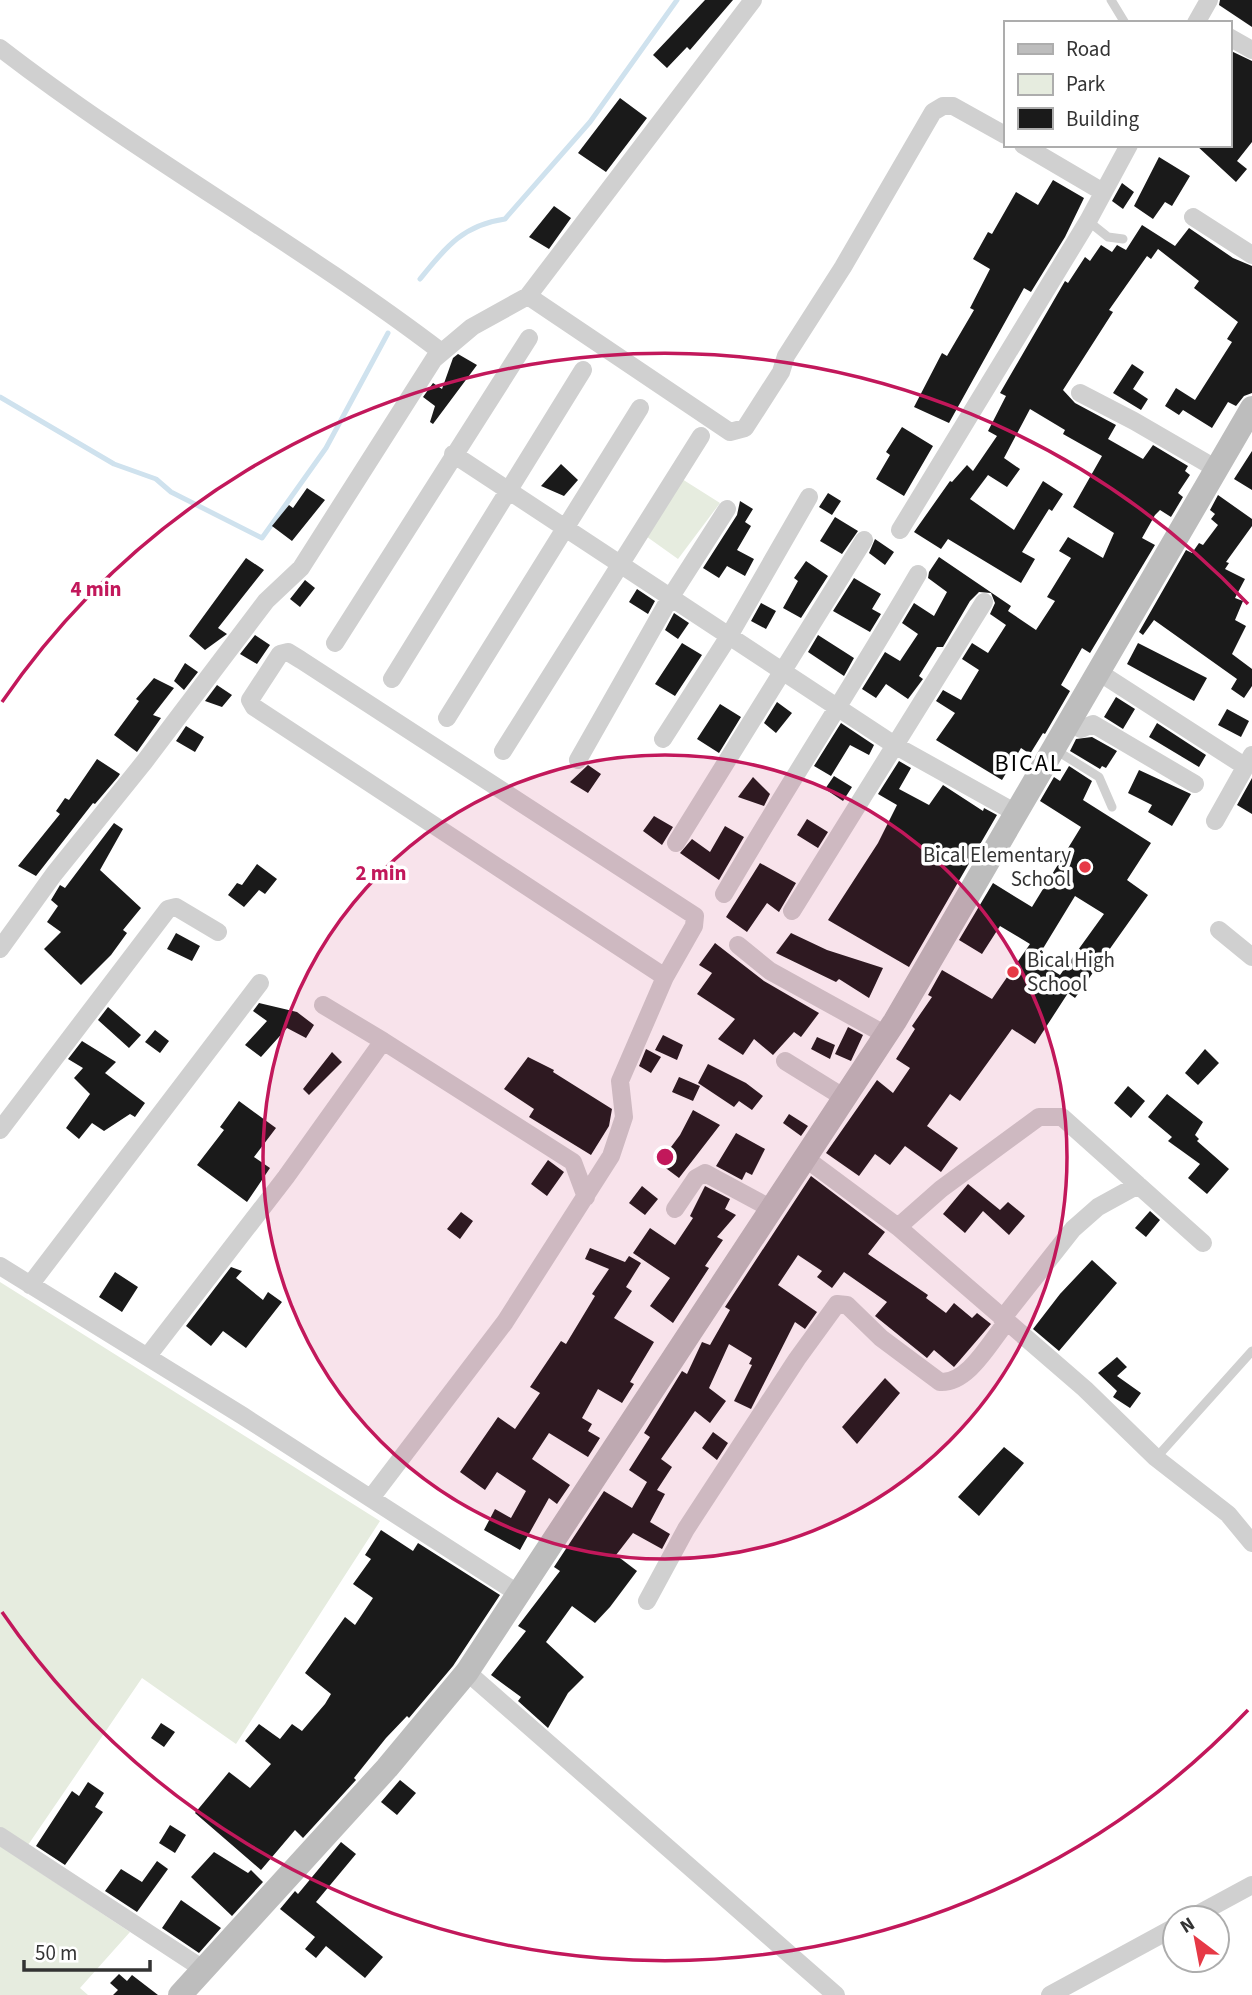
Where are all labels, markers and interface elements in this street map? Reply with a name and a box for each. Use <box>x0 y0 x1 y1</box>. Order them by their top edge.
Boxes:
legend <box>1004 21 1231 147</box>
text: Road <box>1066 34 1111 64</box>
text: Park <box>1066 69 1106 99</box>
text: Building <box>1066 104 1140 134</box>
text: 4 min <box>70 574 122 604</box>
district label: BICAL <box>995 746 1063 781</box>
place label: Bical Elementary School <box>923 840 1071 894</box>
text: 2 min <box>355 858 407 888</box>
marker: Bical Elementary School <box>1077 859 1093 875</box>
place label: Bical High School <box>1027 945 1115 999</box>
marker: Bical High School <box>1005 964 1021 980</box>
centre of rings <box>653 1145 677 1169</box>
north arrow <box>1161 1904 1231 1974</box>
text: N <box>1175 1911 1200 1941</box>
scale bar <box>24 1928 150 1972</box>
text: 50 m <box>35 1938 77 1968</box>

